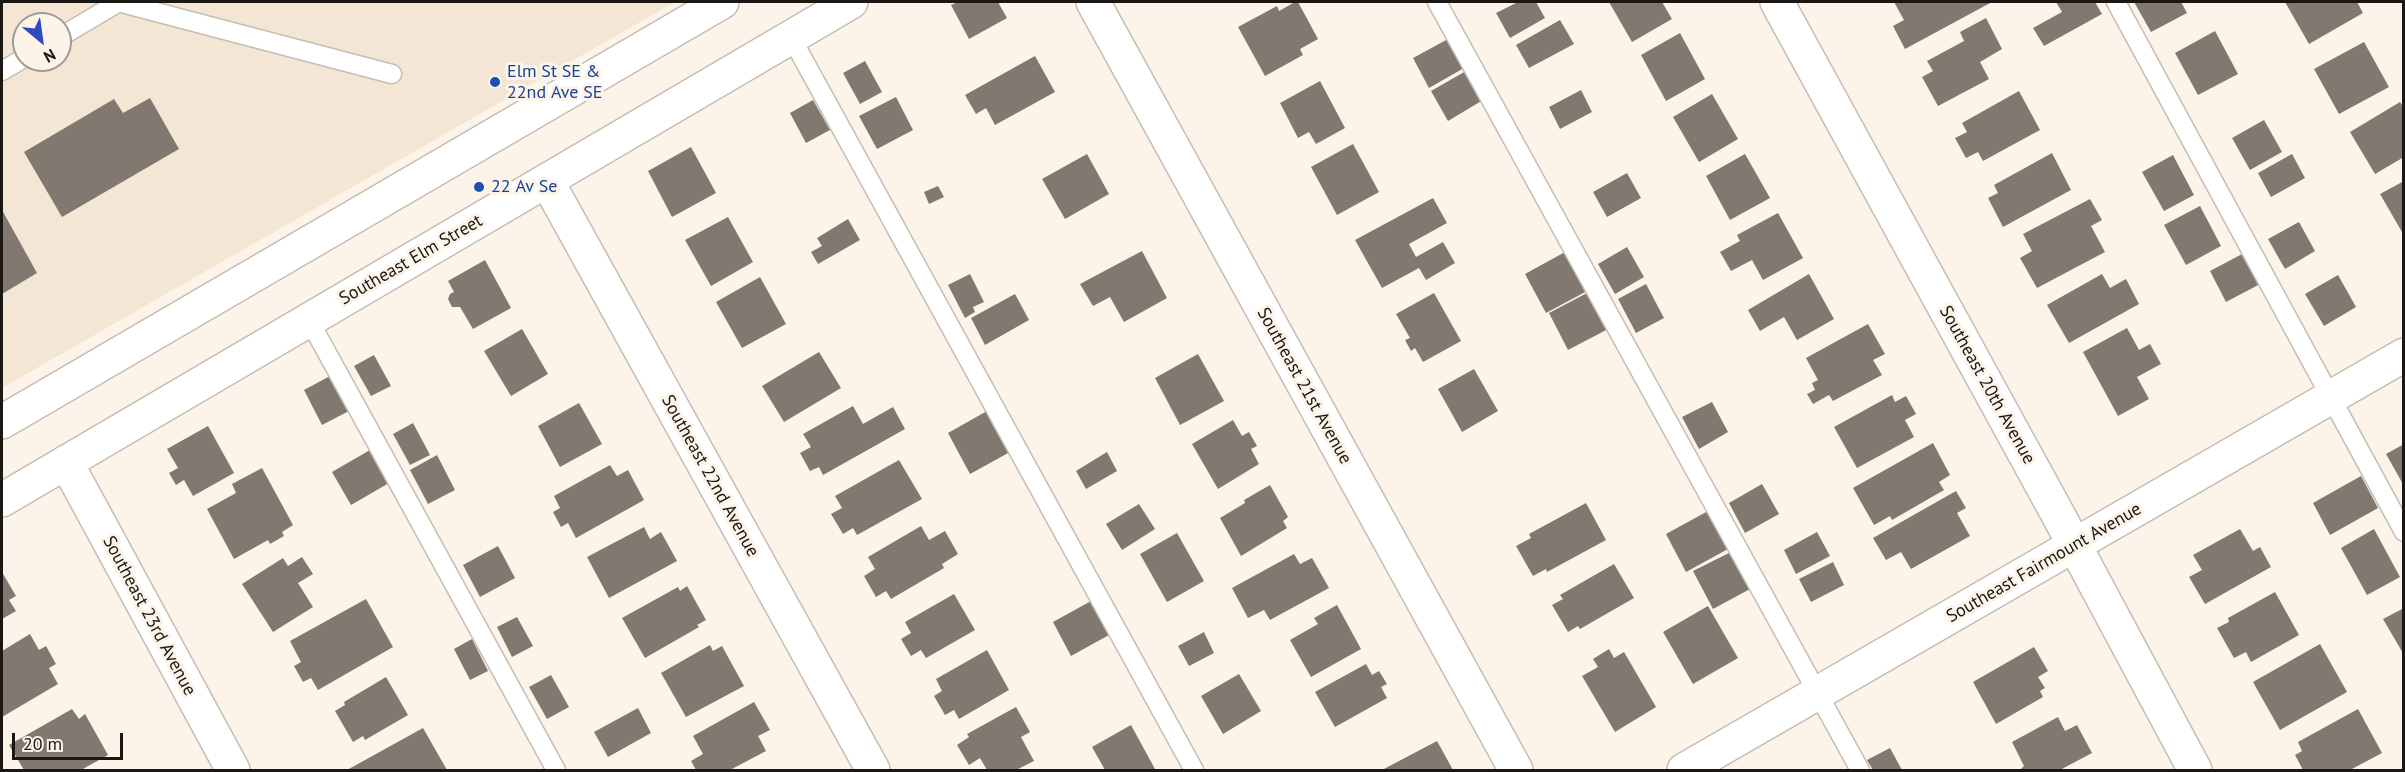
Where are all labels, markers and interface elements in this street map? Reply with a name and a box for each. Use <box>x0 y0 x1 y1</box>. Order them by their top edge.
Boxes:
north arrow <box>12 12 72 72</box>
text: N <box>40 45 59 67</box>
place label: Elm St SE & 22nd Ave SE <box>507 61 602 104</box>
marker: Elm St SE & 22nd Ave SE <box>488 75 502 89</box>
place label: 22 Av Se <box>491 176 558 198</box>
marker: 22 Av Se <box>472 180 486 194</box>
street label: Southeast Elm Street <box>336 210 486 310</box>
street label: Southeast 20th Avenue <box>1934 302 2040 468</box>
street label: Southeast 21st Avenue <box>1252 304 1356 468</box>
street label: Southeast 22nd Avenue <box>657 391 763 561</box>
street label: Southeast Fairmount Avenue <box>1943 498 2145 628</box>
street label: Southeast 23rd Avenue <box>98 532 200 700</box>
scale bar <box>15 721 126 759</box>
text: 20 m <box>23 732 62 755</box>

